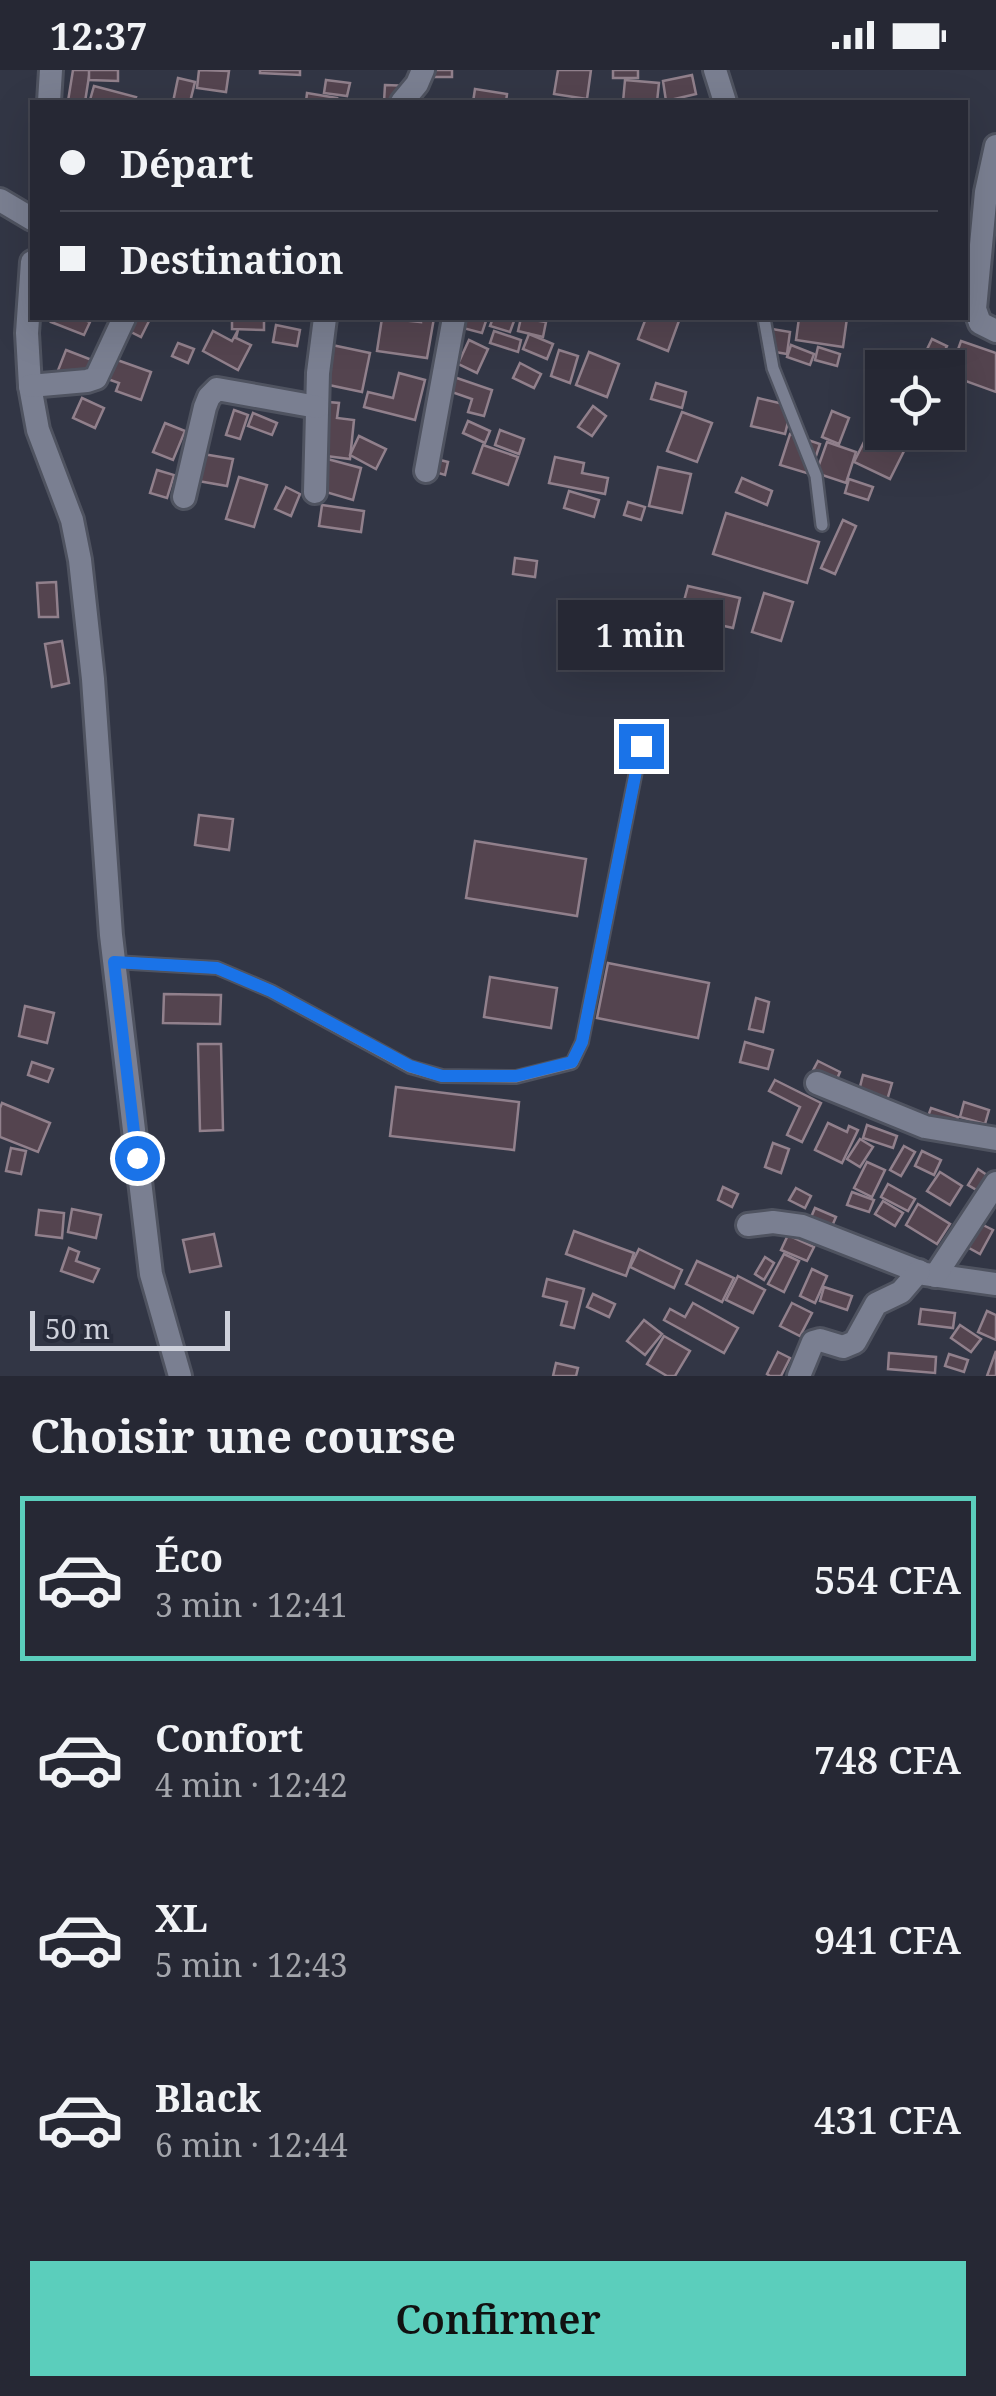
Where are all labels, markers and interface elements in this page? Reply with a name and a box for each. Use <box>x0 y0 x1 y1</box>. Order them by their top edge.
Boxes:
text: 12:37 <box>50 9 147 61</box>
text: Départ <box>120 137 253 189</box>
text: Destination <box>120 233 344 285</box>
map controls <box>865 350 965 450</box>
button: locate <box>865 350 965 450</box>
callout: 1 min <box>558 601 724 671</box>
text: 1 min <box>596 613 685 656</box>
route end <box>619 724 664 769</box>
route start <box>115 1136 160 1181</box>
scale bar <box>30 1306 230 1350</box>
text: 50 m <box>45 1309 110 1347</box>
text: Choisir une course <box>30 1405 456 1466</box>
text: Éco <box>155 1531 223 1583</box>
icon: car <box>35 1534 125 1624</box>
text: 554 CFA <box>814 1553 961 1605</box>
text: 3 min · 12:41 <box>155 1583 348 1626</box>
text: Confort <box>155 1711 303 1763</box>
icon: car <box>35 1714 125 1804</box>
text: 748 CFA <box>814 1733 961 1785</box>
text: 4 min · 12:42 <box>155 1763 348 1806</box>
text: XL <box>155 1891 208 1943</box>
icon: car <box>35 1894 125 1984</box>
text: 941 CFA <box>814 1913 961 1965</box>
text: 5 min · 12:43 <box>155 1943 348 1986</box>
text: Black <box>155 2071 261 2123</box>
icon: car <box>35 2074 125 2164</box>
text: 431 CFA <box>814 2093 961 2145</box>
text: 6 min · 12:44 <box>155 2123 348 2166</box>
button: Confirmer <box>30 2261 966 2376</box>

